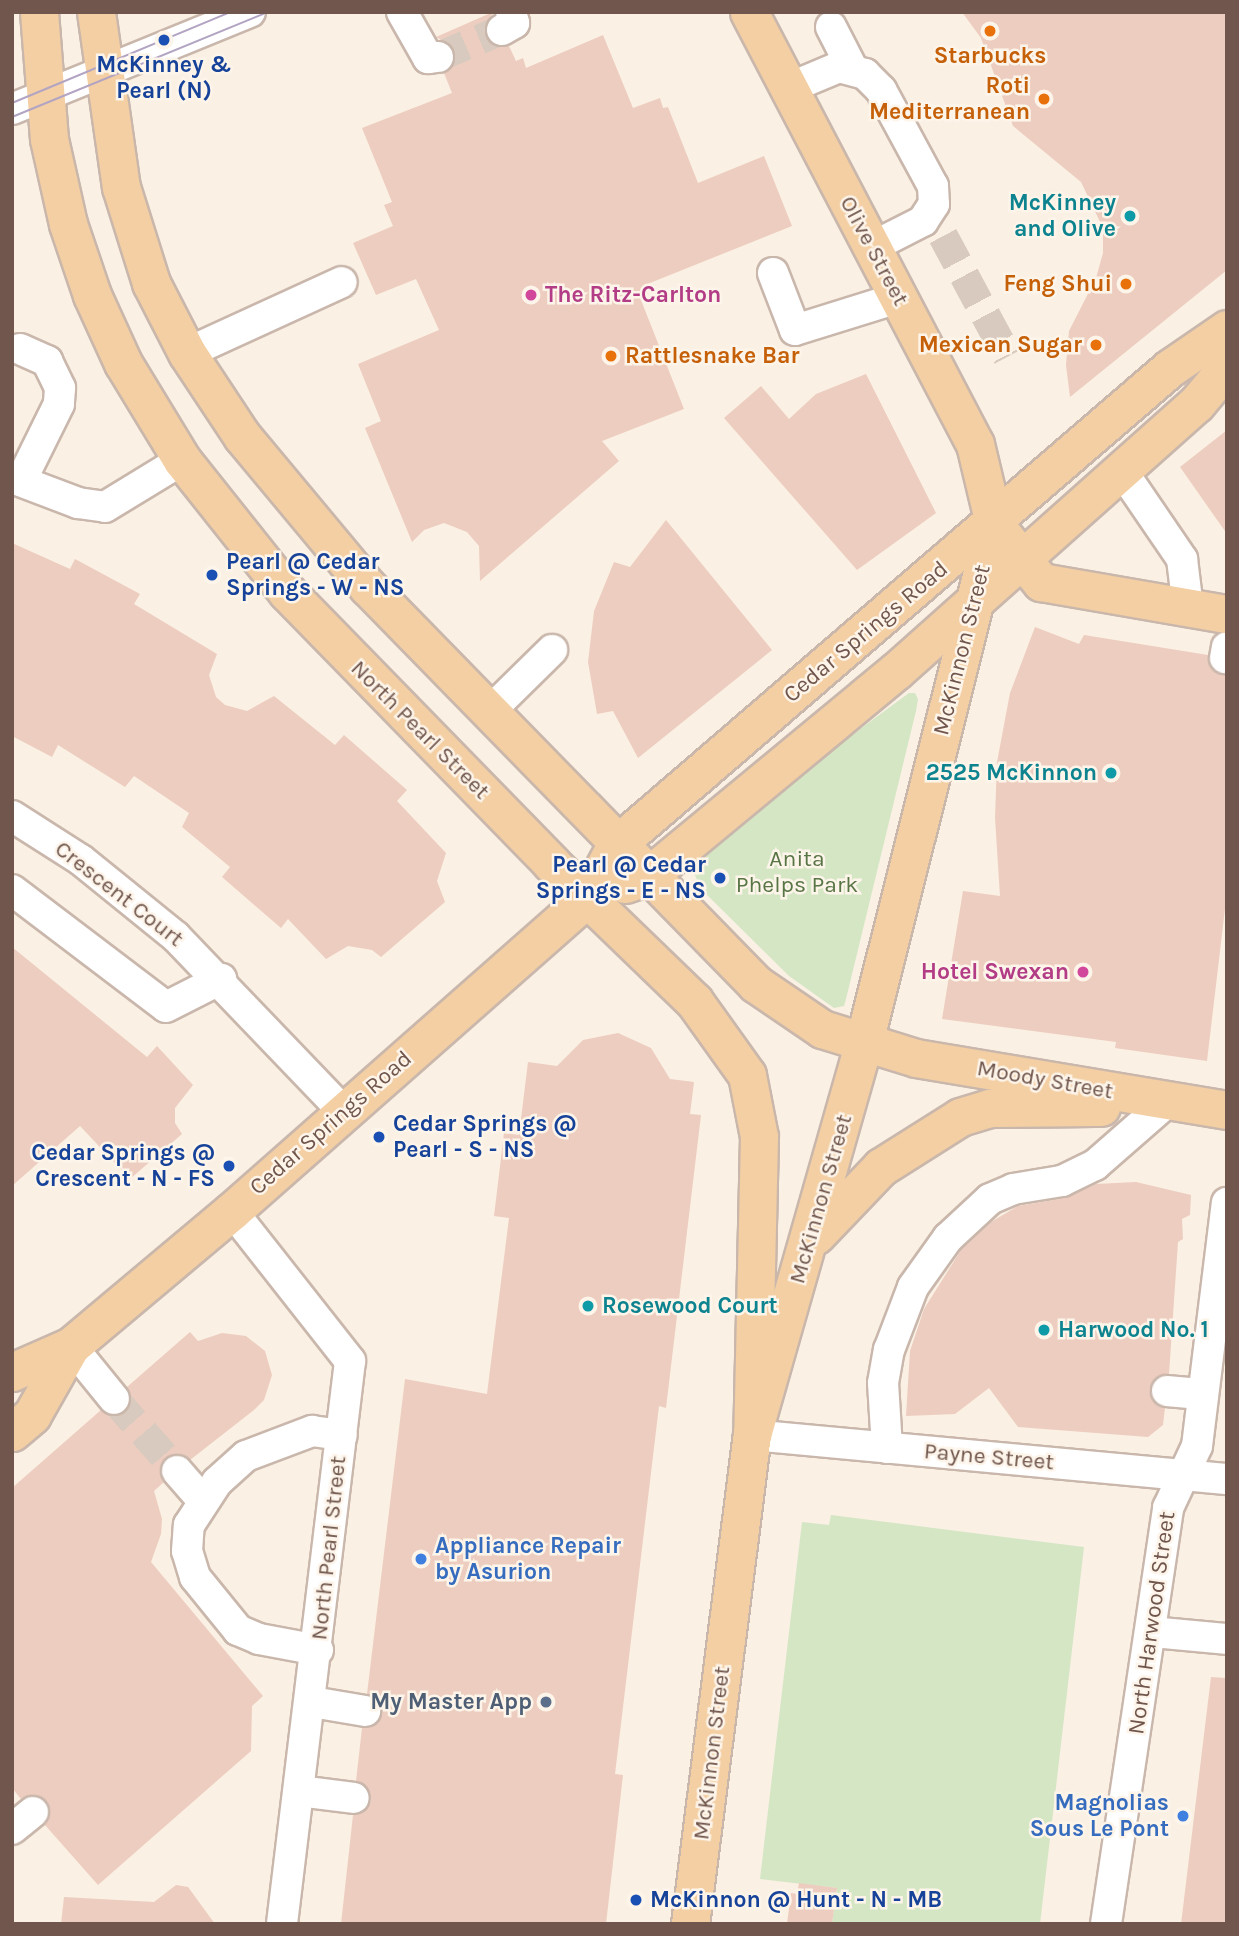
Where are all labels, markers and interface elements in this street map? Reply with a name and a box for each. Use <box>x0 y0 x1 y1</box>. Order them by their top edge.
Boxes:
marker: Starbucks <box>982 23 998 39</box>
marker: McKinney & Pearl (N) <box>156 32 172 48</box>
place label: Starbucks <box>934 42 1046 70</box>
place label: McKinney & Pearl (N) <box>96 51 232 105</box>
place label: Roti Mediterranean <box>869 72 1030 126</box>
marker: Roti Mediterranean <box>1036 91 1052 107</box>
place label: McKinney and Olive <box>1009 189 1116 243</box>
street label: Olive Street <box>834 191 914 311</box>
marker: McKinney and Olive <box>1122 208 1138 224</box>
place label: Feng Shui <box>1003 270 1112 298</box>
marker: Feng Shui <box>1118 276 1134 292</box>
place label: The Ritz-Carlton <box>545 281 721 309</box>
marker: The Ritz-Carlton <box>523 287 539 303</box>
place label: Mexican Sugar <box>919 331 1082 359</box>
marker: Mexican Sugar <box>1088 337 1104 353</box>
place label: Rattlesnake Bar <box>625 342 800 370</box>
marker: Rattlesnake Bar <box>603 348 619 364</box>
place label: Pearl @ Cedar Springs - W - NS <box>226 548 404 602</box>
street label: Cedar Springs Road <box>778 555 954 709</box>
street label: McKinnon Street <box>927 562 997 738</box>
marker: Pearl @ Cedar Springs - W - NS <box>204 567 220 583</box>
street label: North Pearl Street <box>345 655 495 805</box>
place label: 2525 McKinnon <box>926 759 1097 787</box>
marker: 2525 McKinnon <box>1103 765 1119 781</box>
street label: Crescent Court <box>49 835 189 953</box>
park label: Anita Phelps Park <box>736 845 858 899</box>
place label: Pearl @ Cedar Springs - E - NS <box>536 851 706 905</box>
marker: Pearl @ Cedar Springs - E - NS <box>712 870 728 886</box>
place label: Hotel Swexan <box>921 958 1069 986</box>
marker: Hotel Swexan <box>1075 964 1091 980</box>
street label: Cedar Springs Road <box>244 1045 418 1201</box>
street label: Moody Street <box>975 1054 1115 1106</box>
place label: Cedar Springs @ Pearl - S - NS <box>393 1110 577 1164</box>
street label: McKinnon Street <box>784 1111 858 1287</box>
marker: Cedar Springs @ Pearl - S - NS <box>371 1129 387 1145</box>
place label: Cedar Springs @ Crescent - N - FS <box>31 1139 215 1193</box>
marker: Cedar Springs @ Crescent - N - FS <box>221 1158 237 1174</box>
place label: Rosewood Court <box>602 1292 778 1320</box>
marker: Rosewood Court <box>580 1298 596 1314</box>
place label: Harwood No. 1 <box>1058 1316 1209 1344</box>
marker: Harwood No. 1 <box>1036 1322 1052 1338</box>
street label: Payne Street <box>923 1438 1055 1476</box>
street label: North Pearl Street <box>306 1454 352 1642</box>
street label: North Harwood Street <box>1123 1510 1181 1736</box>
place label: Appliance Repair by Asurion <box>435 1532 621 1586</box>
marker: Appliance Repair by Asurion <box>413 1551 429 1567</box>
street label: McKinnon Street <box>688 1664 736 1842</box>
place label: My Master App <box>370 1688 532 1716</box>
marker: My Master App <box>538 1694 554 1710</box>
place label: Magnolias Sous Le Pont <box>1030 1789 1169 1843</box>
marker: Magnolias Sous Le Pont <box>1175 1808 1191 1824</box>
place label: McKinnon @ Hunt - N - MB <box>650 1886 942 1914</box>
marker: McKinnon @ Hunt - N - MB <box>628 1892 644 1908</box>

